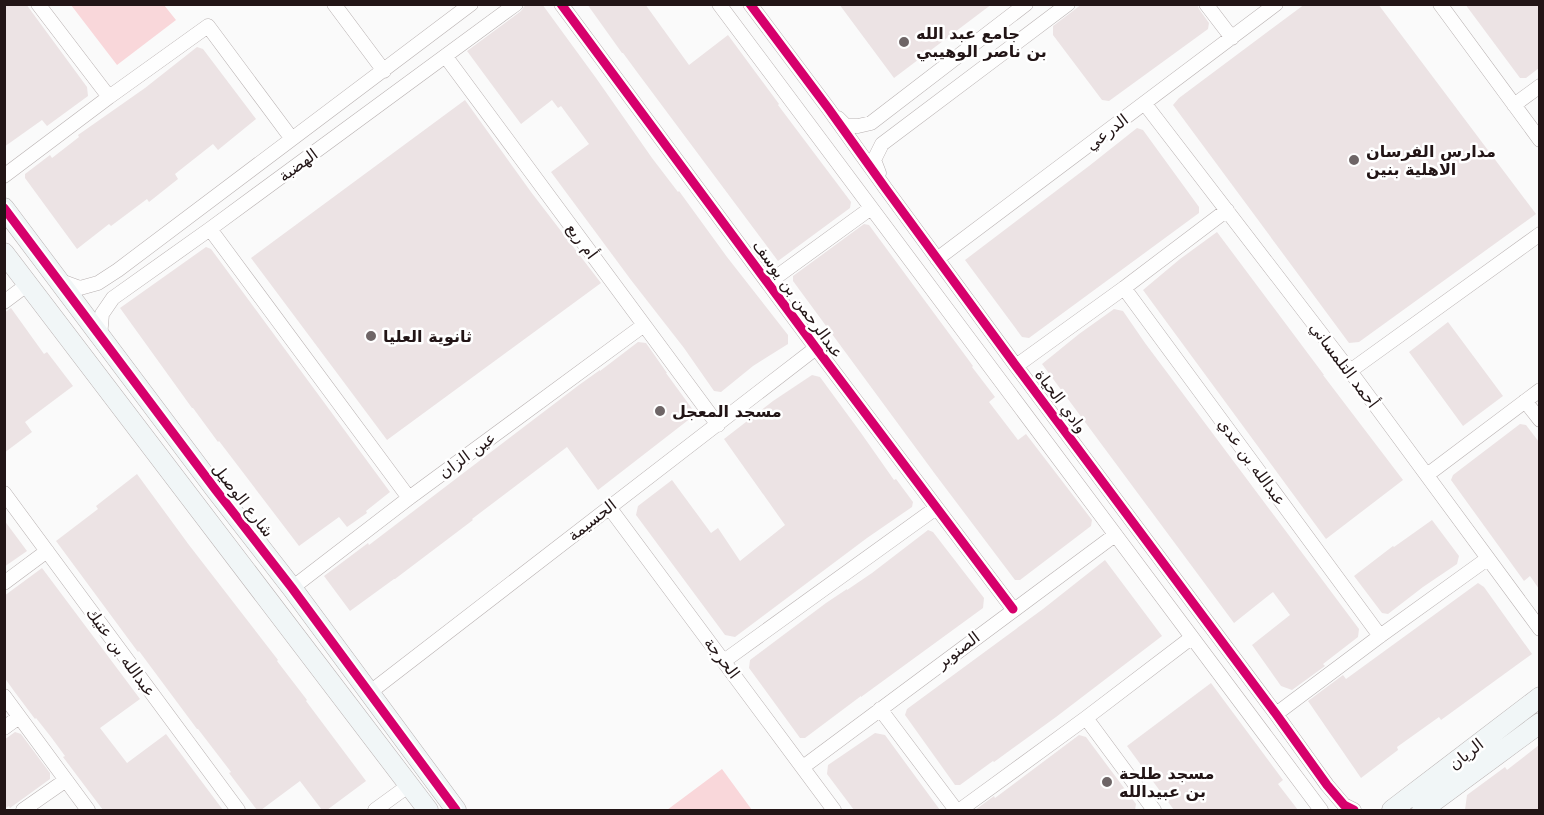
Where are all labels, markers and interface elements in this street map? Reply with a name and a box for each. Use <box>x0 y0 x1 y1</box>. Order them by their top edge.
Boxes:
place label: جامع عبد الله بن ناصر الوهيبي <box>916 24 1047 62</box>
marker: جامع عبد الله بن ناصر الوهيبي <box>897 35 911 49</box>
street label: الدرعي <box>1082 110 1133 155</box>
place label: مدارس الفرسان الاهلية بنين <box>1366 142 1496 179</box>
street label: الهضبة <box>275 144 322 186</box>
marker: مدارس الفرسان الاهلية بنين <box>1347 153 1361 167</box>
street label: أم ريع <box>562 219 602 263</box>
street label: عبدالرحمن بن يوسف <box>748 236 847 363</box>
street label: أحمد التلمساني <box>1305 318 1383 412</box>
place label: ثانوية العليا <box>383 327 472 346</box>
marker: ثانوية العليا <box>364 329 378 343</box>
street label: وادي الحياة <box>1030 365 1091 437</box>
place label: مسجد المعجل <box>672 402 782 421</box>
marker: مسجد المعجل <box>653 404 667 418</box>
street label: عبدالله بن عدي <box>1213 415 1290 510</box>
street label: عين الزان <box>435 428 500 483</box>
street label: شارع الوصيل <box>207 459 278 541</box>
street label: الحسيمة <box>564 495 620 545</box>
street label: عبدالله بن عتيك <box>82 604 160 701</box>
street label: الصنوبر <box>932 627 984 674</box>
street label: الحرجة <box>699 634 744 683</box>
street label: الريان <box>1445 734 1488 774</box>
place label: مسجد طلحة بن عبيدالله <box>1119 764 1214 801</box>
marker: مسجد طلحة بن عبيدالله <box>1100 775 1114 789</box>

